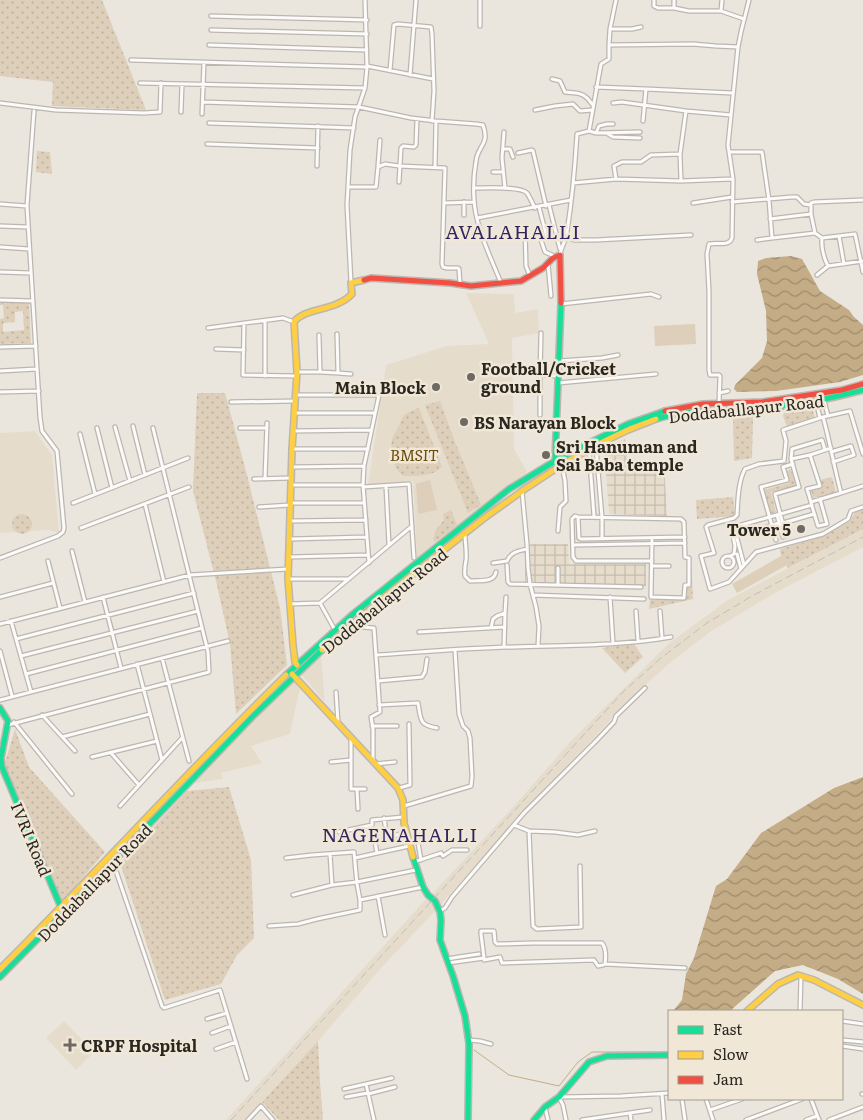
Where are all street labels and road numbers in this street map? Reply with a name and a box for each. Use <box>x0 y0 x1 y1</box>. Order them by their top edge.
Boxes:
street label: Doddaballapur Road <box>667 388 825 428</box>
street label: Doddaballapur Road <box>316 541 452 658</box>
street label: IVRI Road <box>6 798 58 880</box>
street label: Doddaballapur Road <box>31 817 157 947</box>

